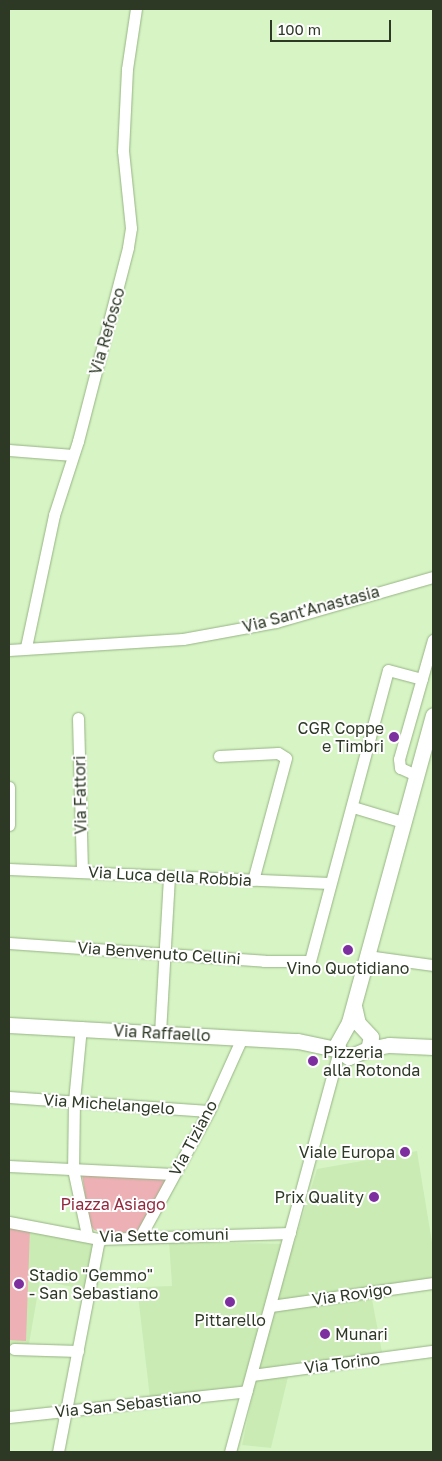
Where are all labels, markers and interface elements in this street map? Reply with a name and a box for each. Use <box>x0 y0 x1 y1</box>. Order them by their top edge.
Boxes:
scale bar <box>272 10 393 42</box>
text: 100 m <box>278 20 321 38</box>
street label: Via Refosco <box>85 285 129 377</box>
street label: Via Sant'Anastasia <box>240 581 382 637</box>
place label: CGR Coppe e Timbri <box>298 718 384 756</box>
marker: CGR Coppe e Timbri <box>388 731 400 743</box>
street label: Via Fattori <box>70 755 90 835</box>
street label: Via Luca della Robbia <box>88 862 252 890</box>
street label: Via Benvenuto Cellini <box>77 938 241 968</box>
marker: Vino Quotidiano <box>342 944 354 956</box>
place label: Vino Quotidiano <box>287 958 409 978</box>
street label: Via Raffaello <box>113 1021 211 1045</box>
place label: Pizzeria alla Rotonda <box>323 1042 420 1080</box>
marker: Pizzeria alla Rotonda <box>307 1055 319 1067</box>
street label: Via Michelangelo <box>43 1090 175 1118</box>
street label: Via Tiziano <box>165 1097 221 1179</box>
place label: Viale Europa <box>299 1142 395 1162</box>
marker: Viale Europa <box>399 1146 411 1158</box>
place label: Prix Quality <box>275 1187 364 1207</box>
marker: Prix Quality <box>368 1191 380 1203</box>
park label: Piazza Asiago <box>60 1194 166 1214</box>
street label: Via Sette comuni <box>99 1224 229 1246</box>
place label: Stadio "Gemmo" - San Sebastiano <box>29 1265 158 1303</box>
marker: Stadio "Gemmo" - San Sebastiano <box>13 1278 25 1290</box>
street label: Via Rovigo <box>311 1279 393 1309</box>
marker: Pittarello <box>224 1296 236 1308</box>
place label: Pittarello <box>194 1310 266 1330</box>
place label: Munari <box>335 1324 388 1344</box>
marker: Munari <box>319 1328 331 1340</box>
street label: Via Torino <box>303 1349 381 1377</box>
street label: Via San Sebastiano <box>54 1387 202 1421</box>

